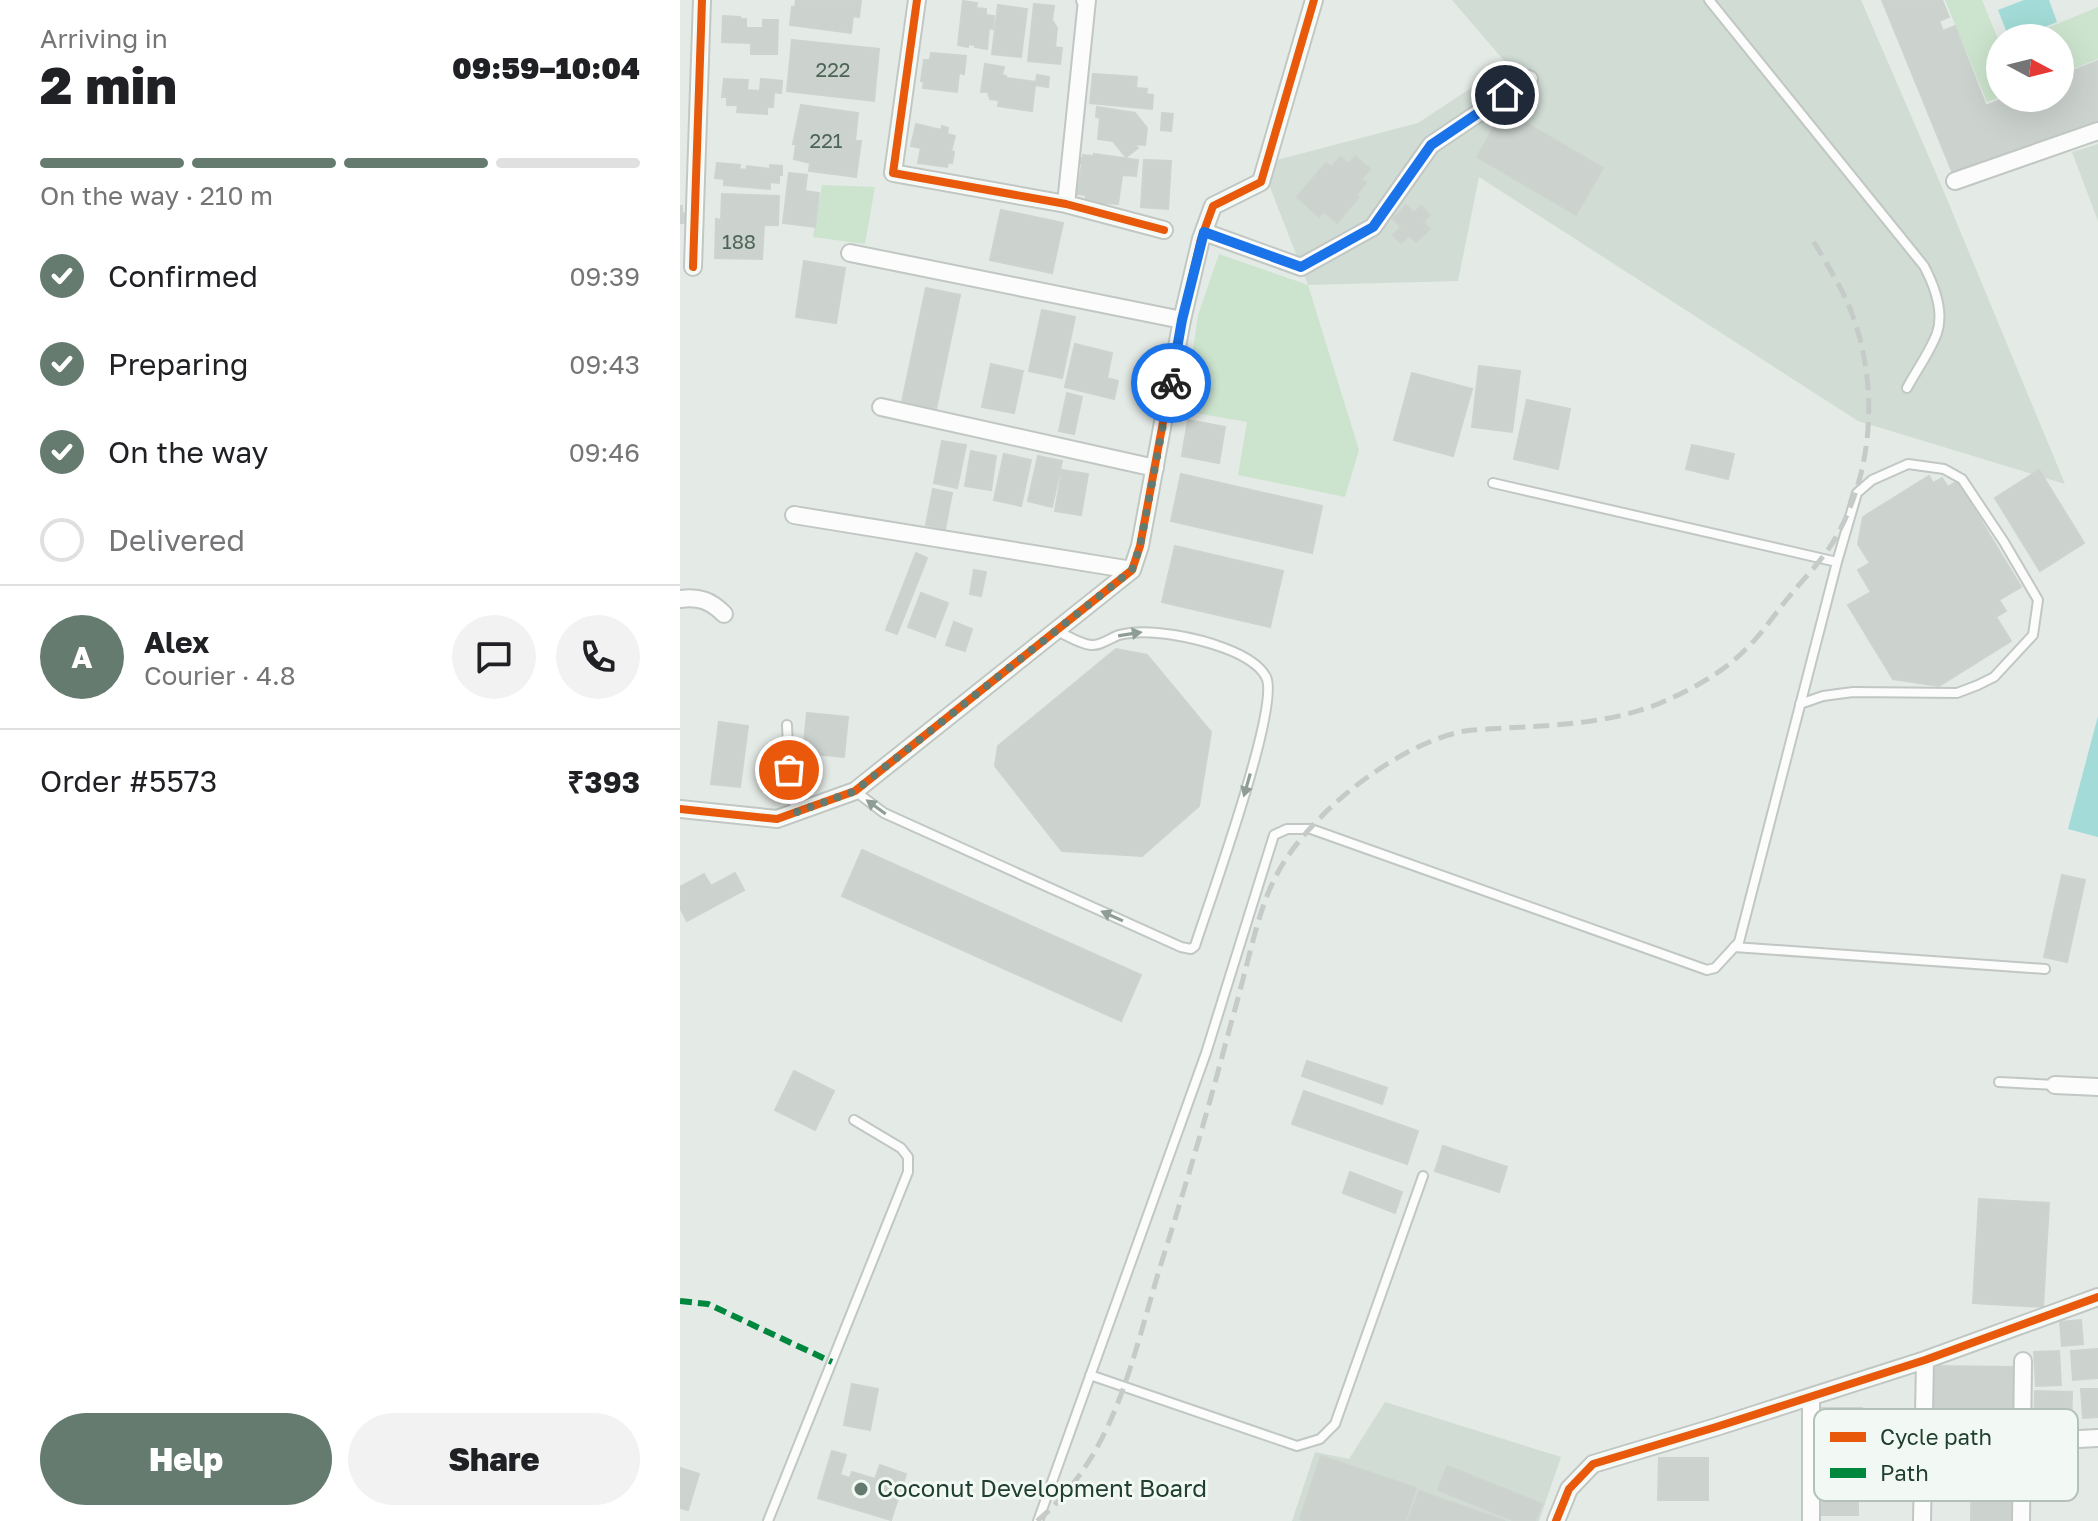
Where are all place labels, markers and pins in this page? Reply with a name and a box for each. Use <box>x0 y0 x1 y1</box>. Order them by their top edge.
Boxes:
pin <box>1471 61 1539 129</box>
pin <box>755 736 823 804</box>
place label: Coconut Development Board <box>877 1473 1207 1502</box>
marker: Coconut Development Board <box>852 1480 870 1498</box>

